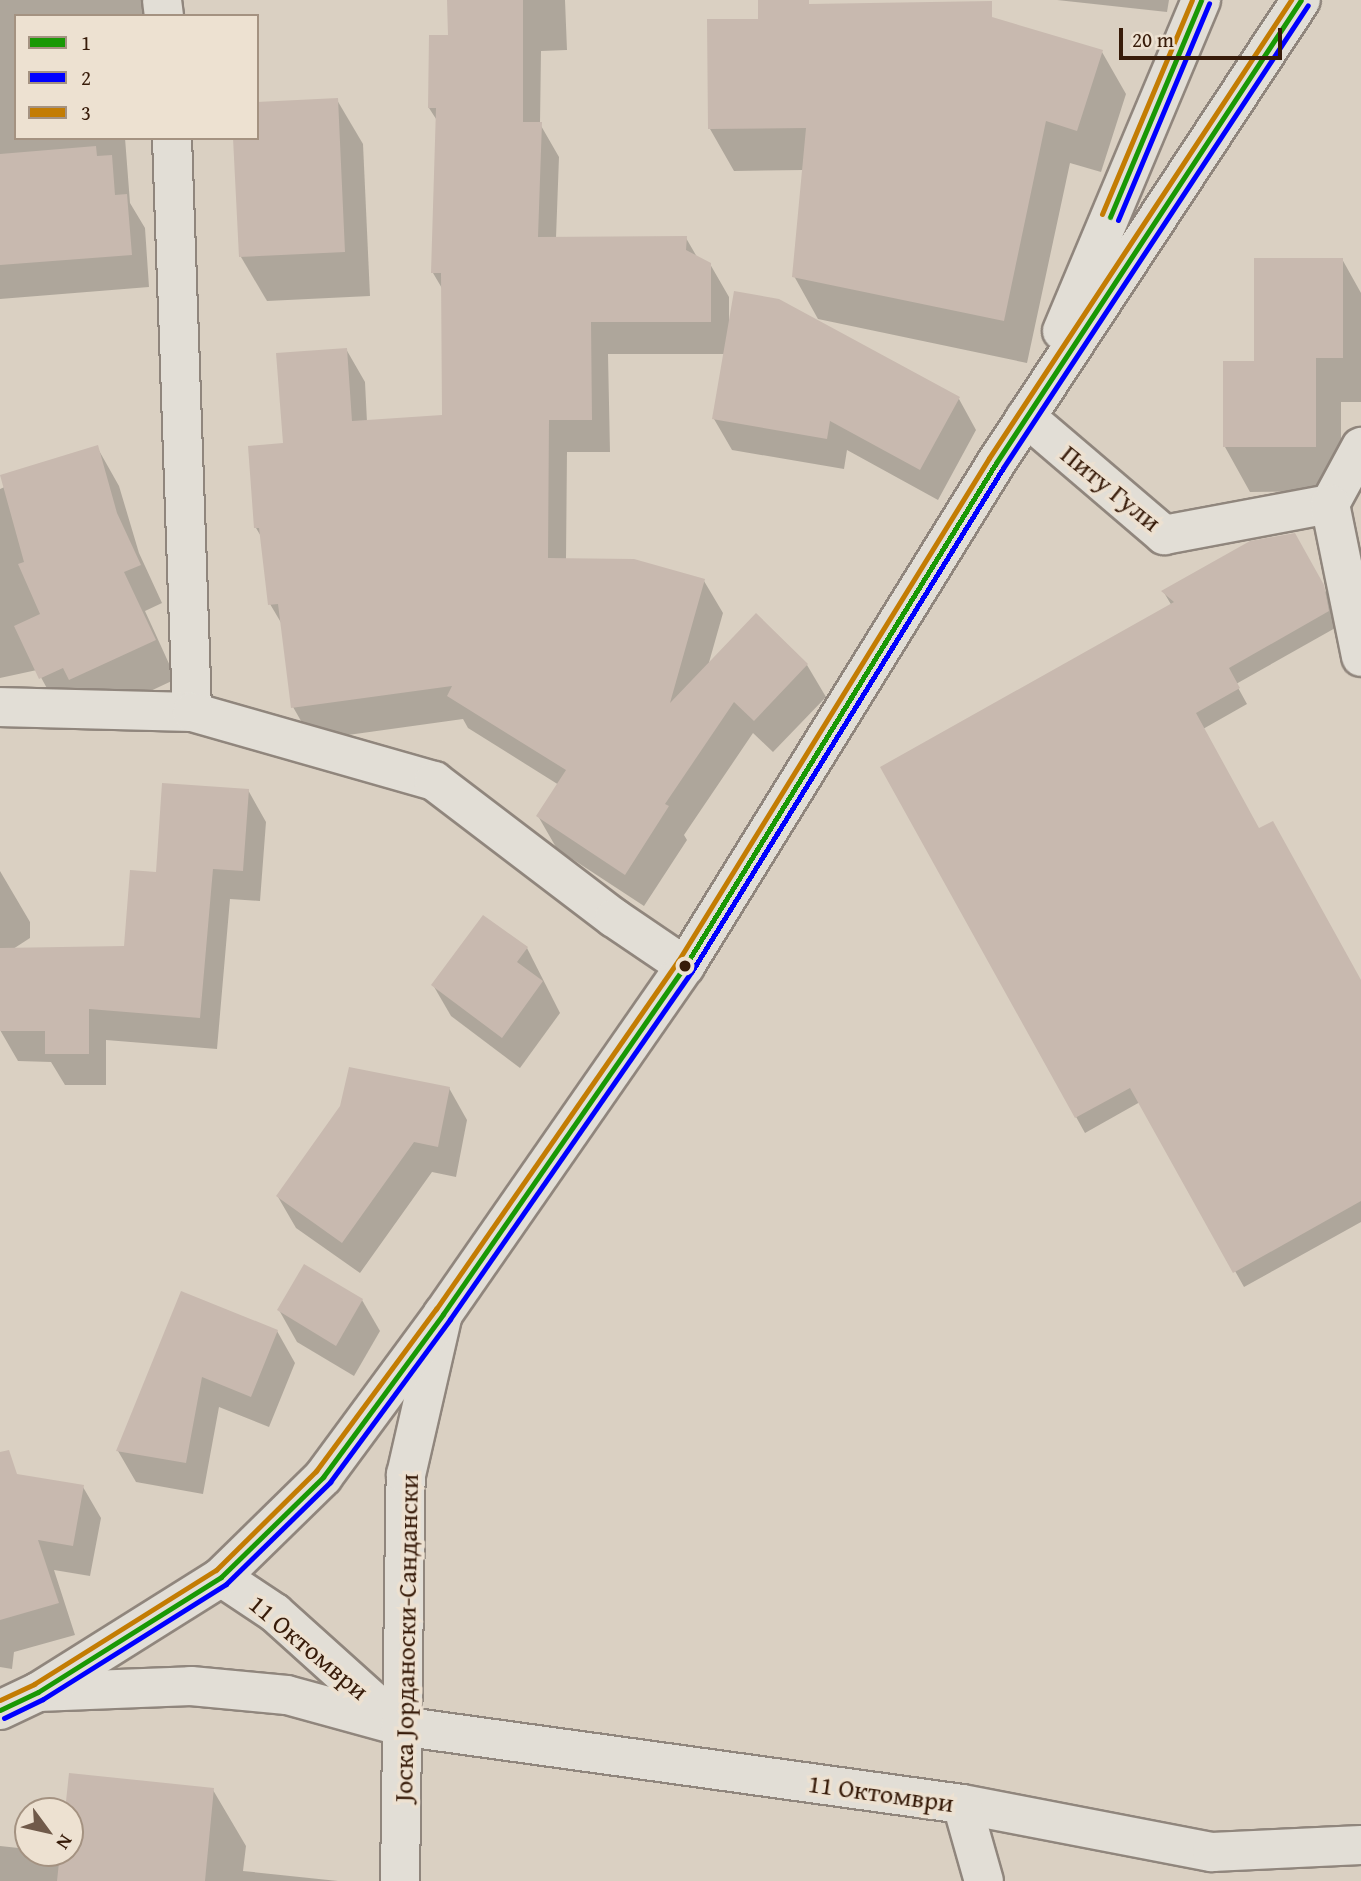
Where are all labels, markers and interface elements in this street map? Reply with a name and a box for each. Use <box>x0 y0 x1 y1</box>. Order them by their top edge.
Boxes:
legend <box>14 14 259 140</box>
scale bar <box>1123 14 1286 58</box>
text: 20 m <box>1132 24 1174 55</box>
text: 1 <box>81 27 91 58</box>
text: 2 <box>81 62 91 93</box>
text: 3 <box>81 97 91 128</box>
street label: Питу Гули <box>1055 438 1167 538</box>
unlabelled marker <box>678 959 692 973</box>
street label: Јоска Јорданоски-Сандански <box>388 1474 424 1802</box>
street label: 11 Октомври <box>243 1588 375 1706</box>
street label: 11 Октомври <box>806 1767 956 1819</box>
north arrow <box>14 1797 84 1867</box>
text: N <box>50 1829 80 1855</box>

